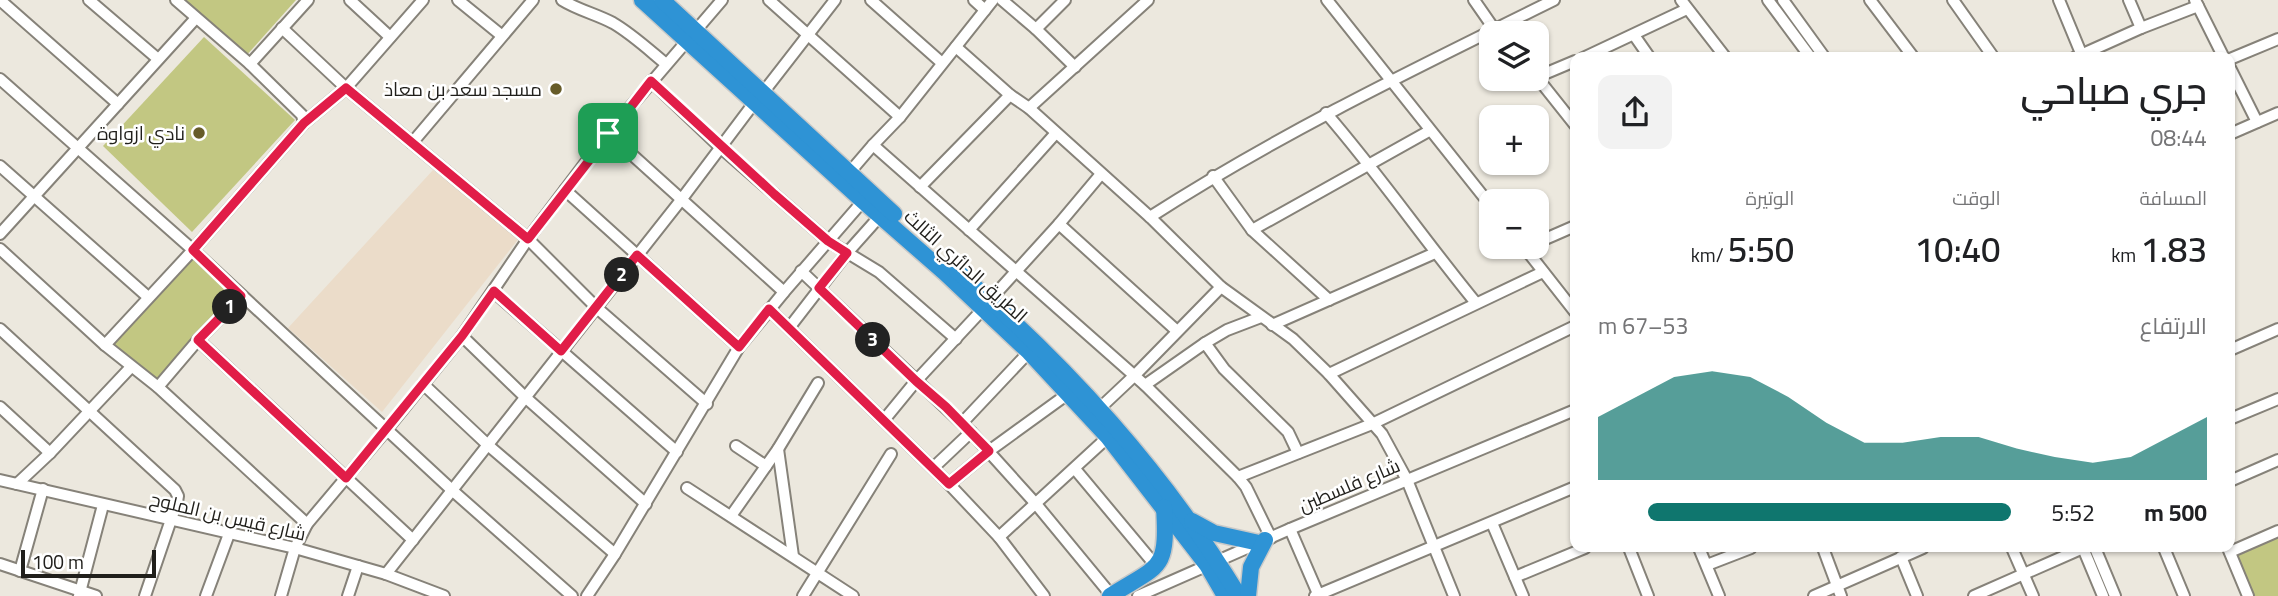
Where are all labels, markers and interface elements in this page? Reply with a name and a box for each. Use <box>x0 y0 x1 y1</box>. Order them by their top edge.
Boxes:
map controls <box>1479 21 1549 259</box>
button: layers <box>1479 21 1549 91</box>
text: جري صباحي <box>2020 54 2207 126</box>
place label: مسجد سعد بن معاذ <box>384 71 542 107</box>
button: share <box>1598 75 1672 149</box>
marker: مسجد سعد بن معاذ <box>548 81 564 97</box>
pin <box>578 103 638 163</box>
button: + <box>1479 105 1549 175</box>
icon: arrive <box>589 114 627 152</box>
place label: نادي ازواوة <box>97 115 185 151</box>
text: 08:44 <box>2150 116 2207 159</box>
marker: نادي ازواوة <box>191 125 207 141</box>
text: الوتيرة <box>1746 180 1794 216</box>
text: الوقت <box>1952 180 2001 216</box>
text: المسافة <box>2139 180 2207 216</box>
button: − <box>1479 189 1549 259</box>
street label: الطريق الدائري الثالث <box>895 200 1037 332</box>
text: 5:50 <box>1728 216 1794 282</box>
text: 10:40 <box>1915 216 2001 282</box>
text: 1.83 <box>2140 216 2207 282</box>
text: /km <box>1691 237 1728 273</box>
text: km <box>2111 237 2140 273</box>
text: 2 <box>616 256 627 292</box>
pin: 2 <box>604 258 640 292</box>
text: 1 <box>224 288 235 324</box>
pin: 1 <box>212 290 247 324</box>
text: 53–67 m <box>1598 304 1688 347</box>
text: الارتفاع <box>2140 304 2207 347</box>
text: 3 <box>867 321 878 357</box>
pin: 3 <box>856 322 890 358</box>
street label: شارع فلسطين <box>1292 447 1406 523</box>
street label: شارع قيس بن الملوح <box>146 481 310 551</box>
text: 5:52 <box>2051 491 2095 534</box>
text: 500 m <box>2144 491 2207 534</box>
text: 100 m <box>32 544 84 580</box>
scale bar <box>21 547 156 579</box>

